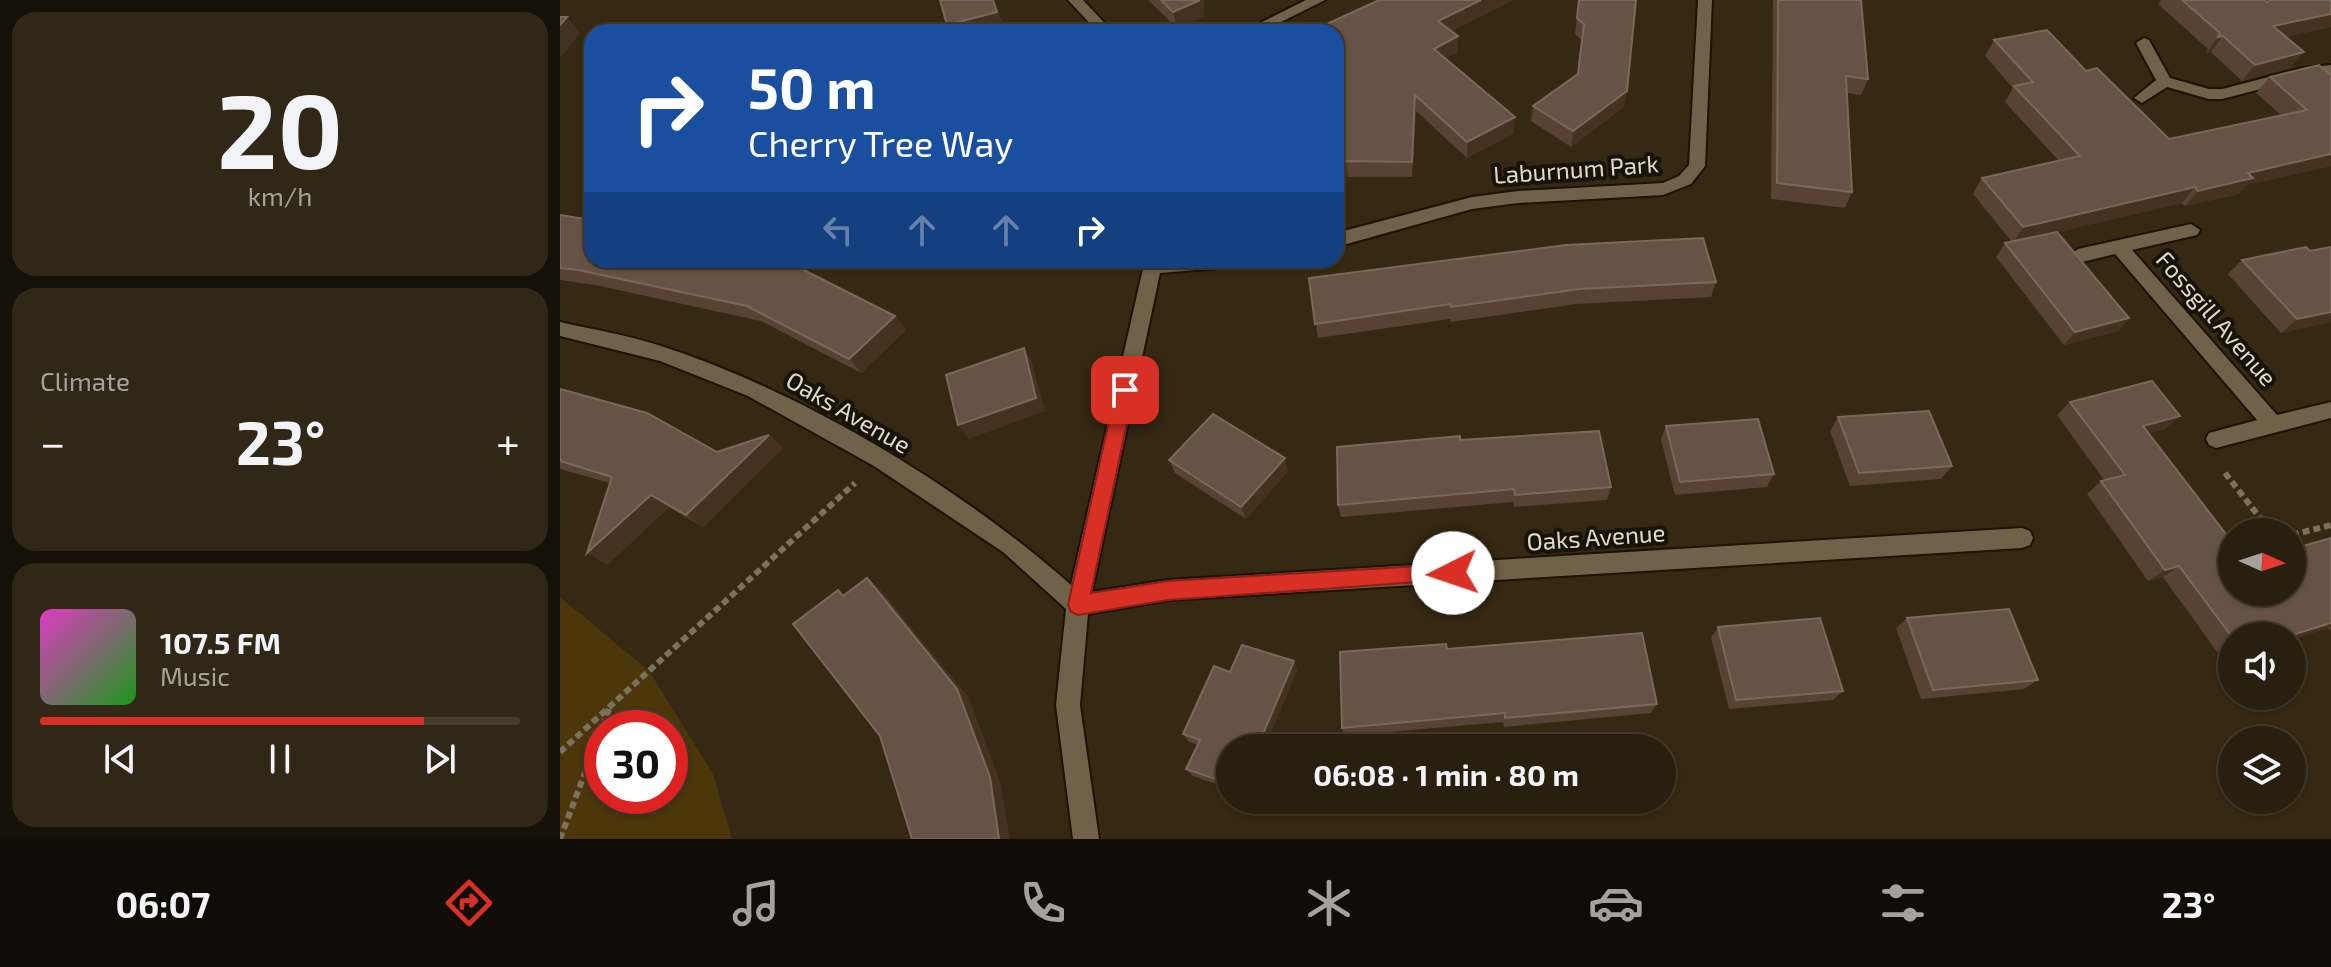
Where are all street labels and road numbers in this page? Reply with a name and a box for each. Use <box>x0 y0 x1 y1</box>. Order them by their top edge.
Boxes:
street label: Laburnum Park <box>1492 148 1659 189</box>
street label: Fossgill Avenue <box>2151 245 2283 391</box>
street label: Oaks Avenue <box>781 364 916 459</box>
street label: Oaks Avenue <box>1526 517 1666 556</box>

